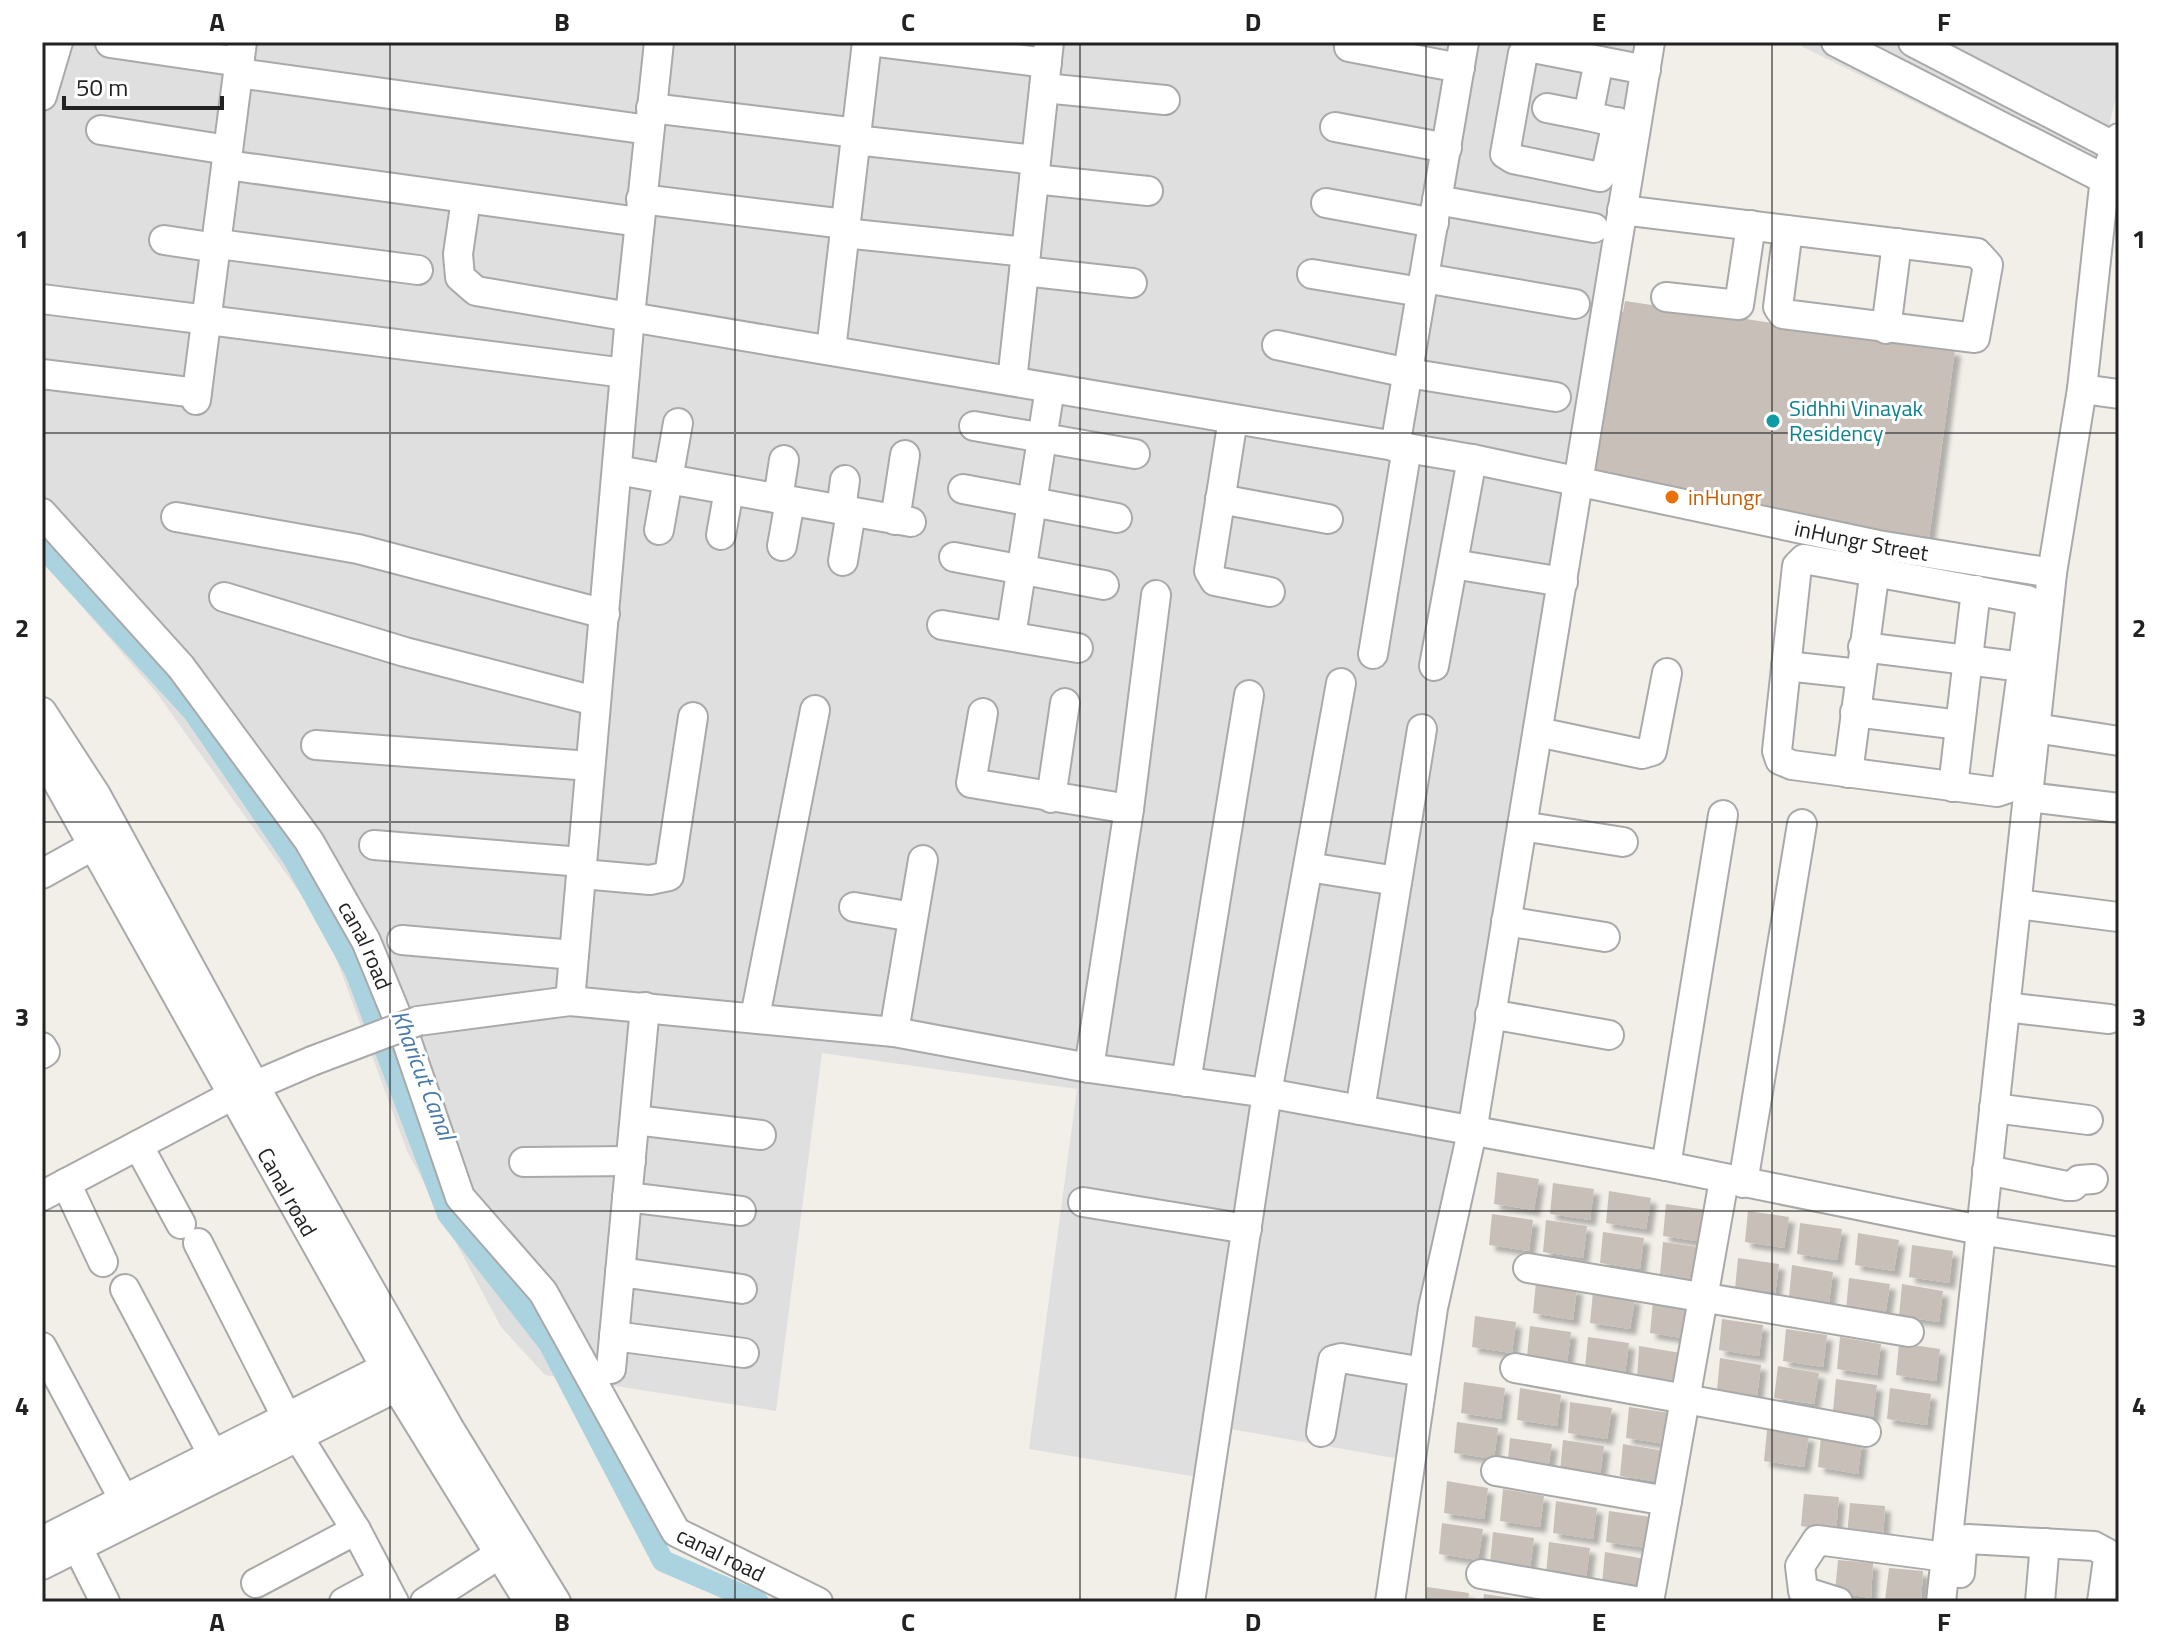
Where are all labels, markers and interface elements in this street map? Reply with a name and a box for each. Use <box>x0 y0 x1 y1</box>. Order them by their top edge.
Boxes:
text: A <box>209 2 225 41</box>
text: B <box>554 2 570 41</box>
text: C <box>901 2 915 41</box>
text: D <box>1245 2 1261 41</box>
text: E <box>1592 2 1606 41</box>
text: F <box>1937 2 1951 41</box>
scale bar <box>64 60 222 110</box>
text: 50 m <box>76 69 128 105</box>
text: 1 <box>15 219 29 258</box>
text: 1 <box>2132 219 2146 258</box>
place label: Sidhhi Vinayak Residency <box>1789 391 1923 450</box>
marker: Sidhhi Vinayak Residency <box>1764 412 1782 430</box>
place label: inHungr <box>1688 480 1762 514</box>
marker: inHungr <box>1663 488 1681 506</box>
street label: inHungr Street <box>1792 511 1931 570</box>
text: 2 <box>15 608 29 647</box>
text: 2 <box>2132 608 2146 647</box>
street label: canal road <box>329 894 401 995</box>
text: 3 <box>15 997 29 1036</box>
text: 3 <box>2132 997 2146 1036</box>
water label: Kharicut Canal <box>383 1004 466 1147</box>
street label: Canal road <box>249 1141 326 1243</box>
text: 4 <box>15 1386 29 1425</box>
text: 4 <box>2132 1386 2146 1425</box>
street label: canal road <box>671 1518 771 1590</box>
text: A <box>209 1602 225 1641</box>
text: B <box>554 1602 570 1641</box>
text: C <box>901 1602 915 1641</box>
text: D <box>1245 1602 1261 1641</box>
text: E <box>1592 1602 1606 1641</box>
text: F <box>1937 1602 1951 1641</box>

